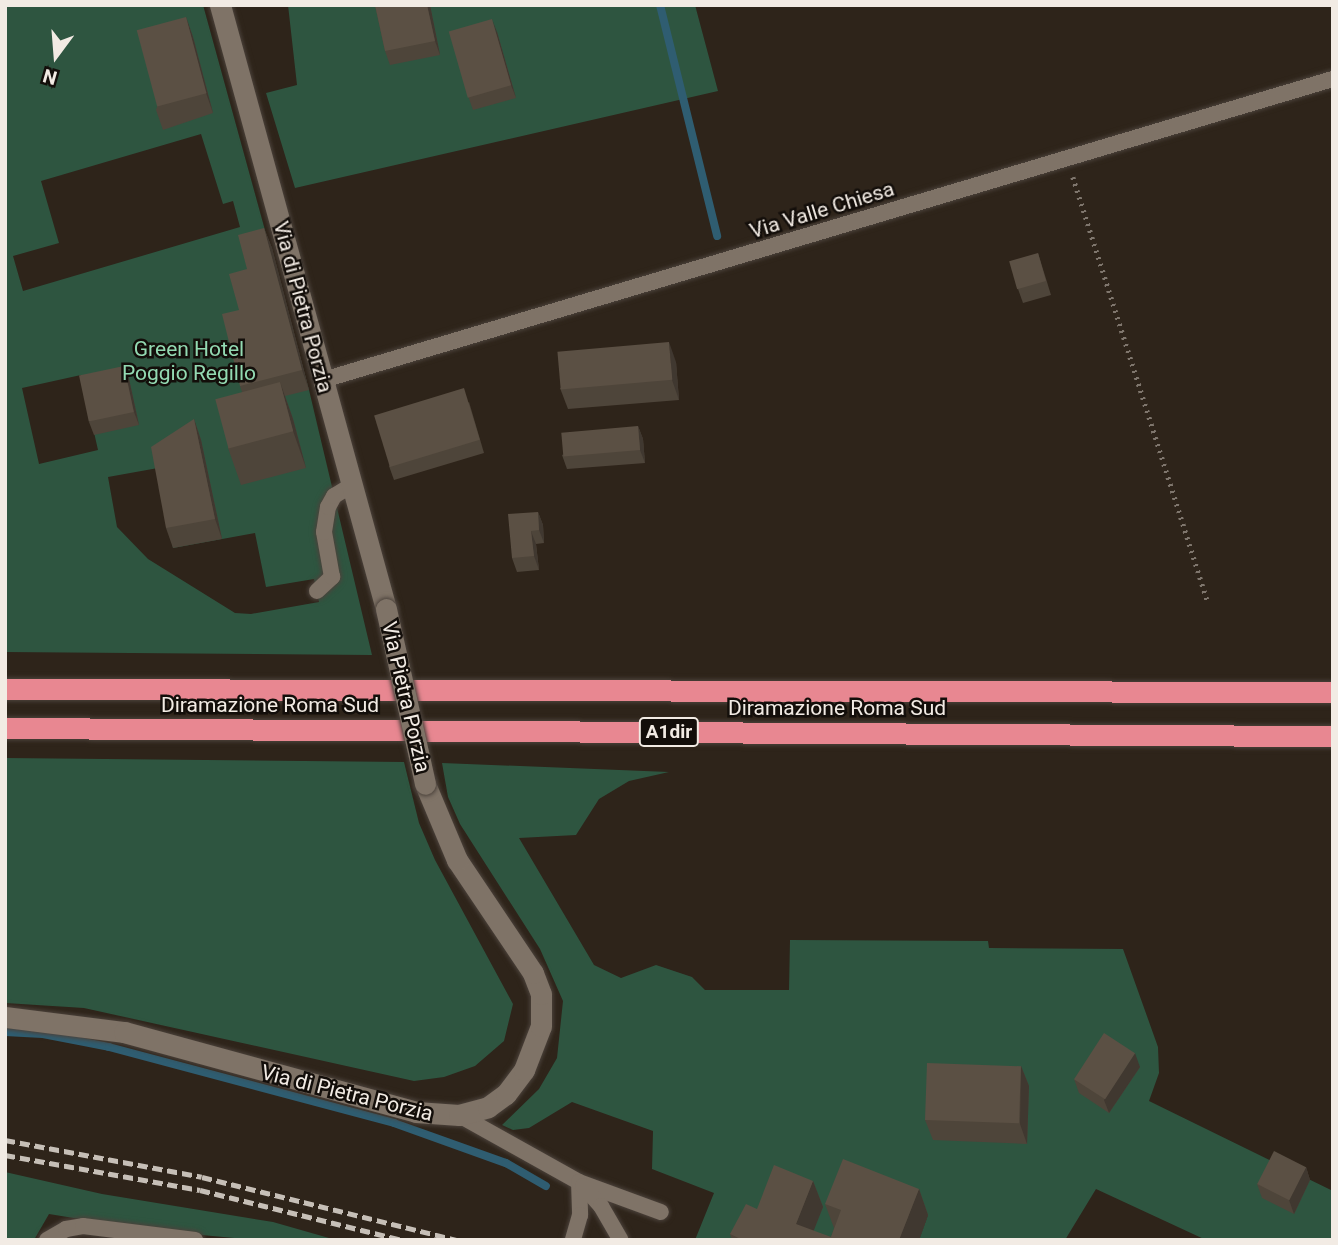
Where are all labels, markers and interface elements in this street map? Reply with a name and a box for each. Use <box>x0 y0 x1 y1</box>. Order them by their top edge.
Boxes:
north arrow <box>21 21 91 91</box>
text: N <box>40 64 60 90</box>
street label: Via Valle Chiesa <box>747 176 897 244</box>
street label: Via di Pietra Porzia <box>268 219 338 395</box>
park label: Green Hotel Poggio Regillo <box>122 336 256 386</box>
street label: Via Pietra Porzia <box>376 619 436 775</box>
street label: Diramazione Roma Sud <box>161 692 379 718</box>
street label: Diramazione Roma Sud <box>728 695 946 721</box>
road number: A1dir <box>638 716 700 748</box>
street label: Via di Pietra Porzia <box>259 1059 435 1127</box>

